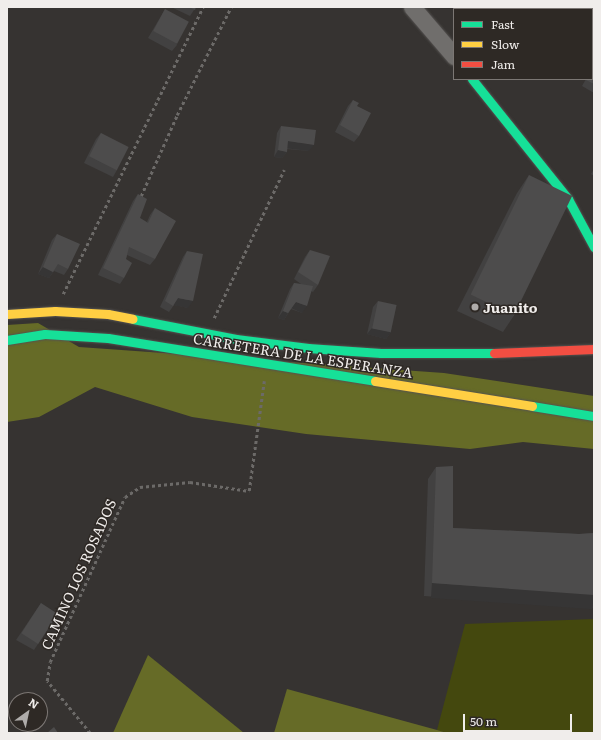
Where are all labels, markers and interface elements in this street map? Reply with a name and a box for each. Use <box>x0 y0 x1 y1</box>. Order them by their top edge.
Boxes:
legend <box>453 8 593 80</box>
text: Fast <box>491 15 514 33</box>
text: Slow <box>491 35 519 53</box>
text: Jam <box>491 55 515 73</box>
place label: Juanito <box>483 299 537 315</box>
marker: Juanito <box>470 302 480 312</box>
street label: CARRETERA DE LA ESPERANZA <box>192 329 414 381</box>
street label: CAMINO LOS ROSADOS <box>37 496 119 652</box>
north arrow <box>8 692 48 732</box>
text: N <box>26 694 42 712</box>
scale bar <box>465 706 574 732</box>
text: 50 m <box>470 712 497 730</box>

